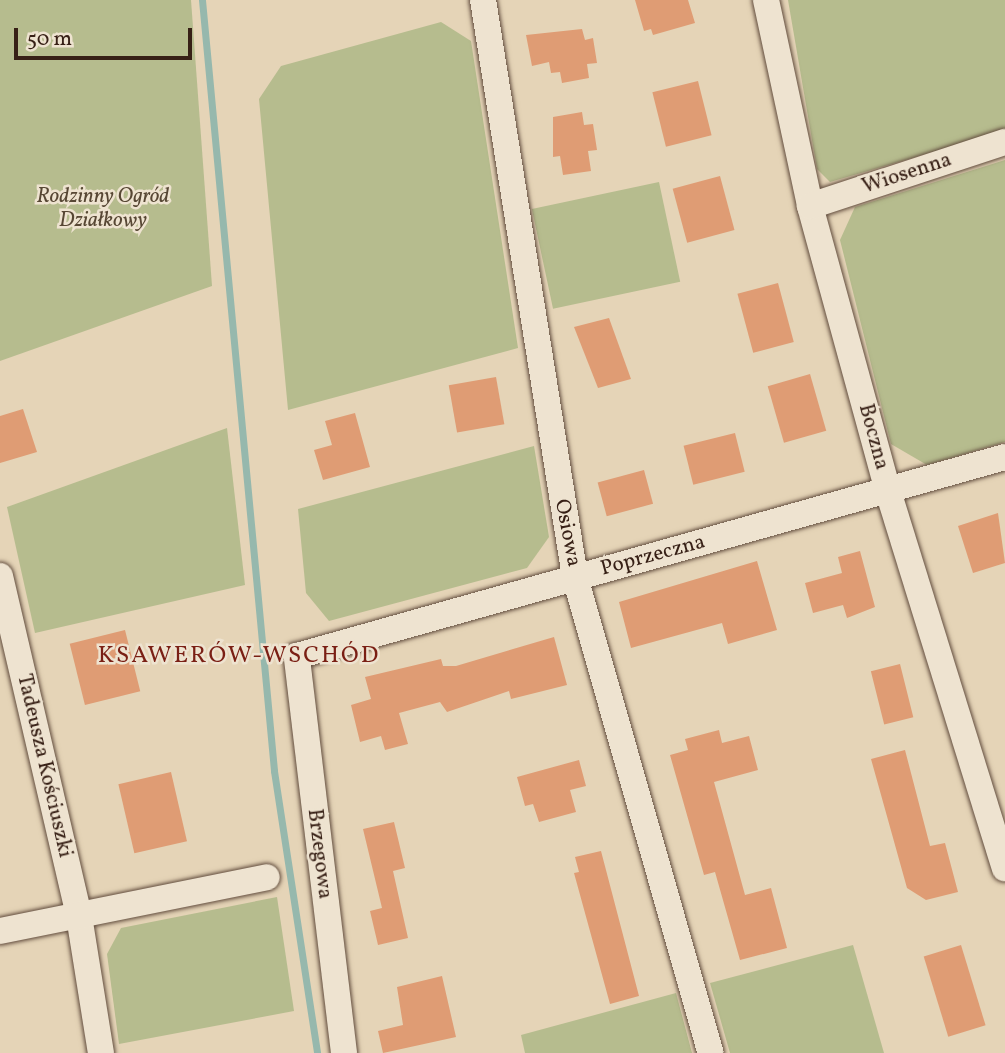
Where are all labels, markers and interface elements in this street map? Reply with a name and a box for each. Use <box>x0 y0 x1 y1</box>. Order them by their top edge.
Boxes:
scale bar <box>18 14 196 58</box>
text: 50 m <box>27 25 72 54</box>
street label: Wiosenna <box>859 148 955 200</box>
park label: Rodzinny Ogród Działkowy <box>37 184 169 234</box>
street label: Boczna <box>852 401 894 473</box>
street label: Osiowa <box>548 497 586 569</box>
street label: Poprzeczna <box>598 530 708 582</box>
district label: KSAWERÓW-WSCHÓD <box>100 643 378 671</box>
street label: Tadeusza Kościuszki <box>11 672 77 860</box>
street label: Brzegowa <box>301 807 337 901</box>

